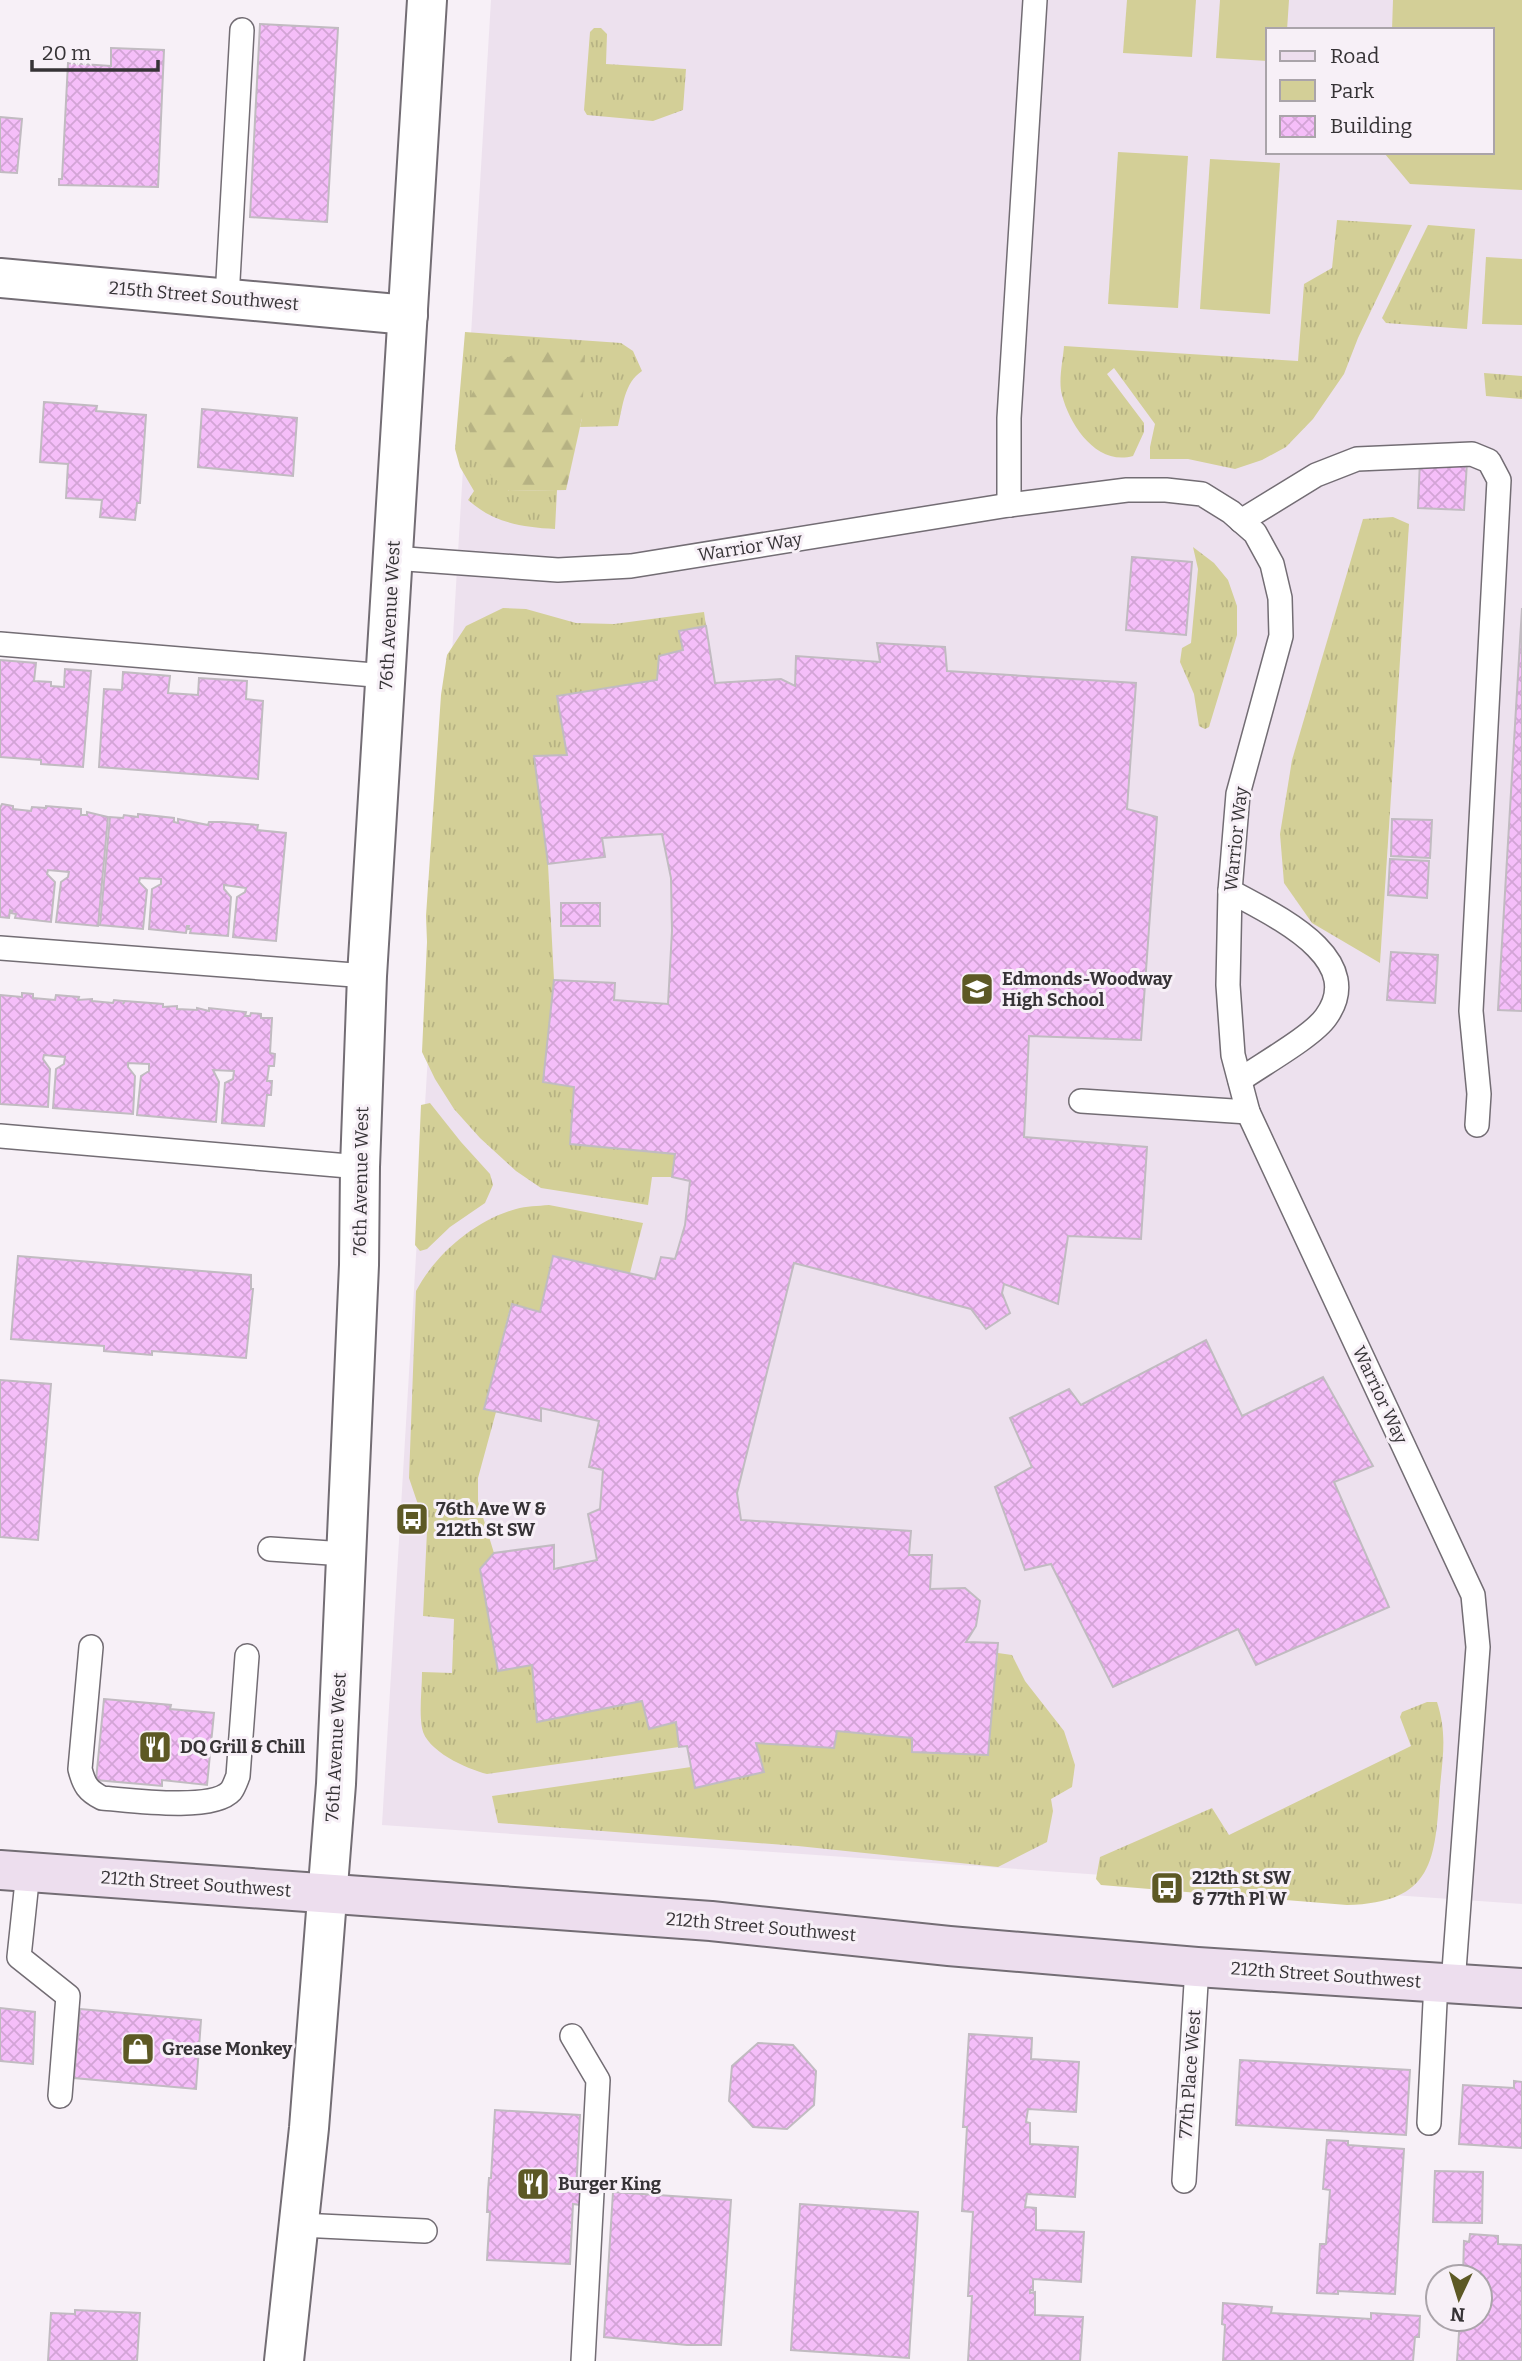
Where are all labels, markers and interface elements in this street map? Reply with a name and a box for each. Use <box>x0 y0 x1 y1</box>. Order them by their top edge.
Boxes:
scale bar <box>32 28 158 72</box>
legend <box>1266 28 1494 154</box>
text: 20 m <box>42 40 91 66</box>
text: Road <box>1330 43 1379 69</box>
text: Park <box>1330 78 1374 104</box>
text: Building <box>1330 113 1413 139</box>
street label: 215th Street Southwest <box>108 277 300 315</box>
street label: Warrior Way <box>696 528 804 566</box>
street label: 76th Avenue West <box>375 539 405 690</box>
street label: Warrior Way <box>1220 785 1252 892</box>
place label: Edmonds-Woodway High School <box>1002 968 1173 1011</box>
school or university icon: Edmonds-Woodway High School <box>958 970 996 1008</box>
street label: 76th Avenue West <box>349 1106 373 1256</box>
street label: Warrior Way <box>1348 1343 1412 1448</box>
place label: 76th Ave W & 212th St SW <box>436 1498 546 1541</box>
bus stop icon: 76th Ave W & 212th St SW <box>393 1500 431 1538</box>
street label: 76th Avenue West <box>321 1671 351 1822</box>
restaurant icon: DQ Grill & Chill <box>136 1728 174 1766</box>
place label: DQ Grill & Chill <box>180 1736 306 1758</box>
street label: 212th Street Southwest <box>100 1866 292 1902</box>
place label: 212th St SW & 77th Pl W <box>1192 1867 1292 1910</box>
bus stop icon: 212th St SW & 77th Pl W <box>1148 1869 1186 1907</box>
street label: 212th Street Southwest <box>665 1908 857 1946</box>
street label: 212th Street Southwest <box>1230 1957 1422 1993</box>
street label: 77th Place West <box>1175 2008 1206 2139</box>
shop icon: Grease Monkey <box>119 2030 157 2068</box>
place label: Grease Monkey <box>162 2038 293 2060</box>
restaurant icon: Burger King <box>514 2165 552 2203</box>
place label: Burger King <box>558 2173 662 2195</box>
north arrow <box>1424 2263 1494 2333</box>
text: N <box>1449 2302 1466 2326</box>

